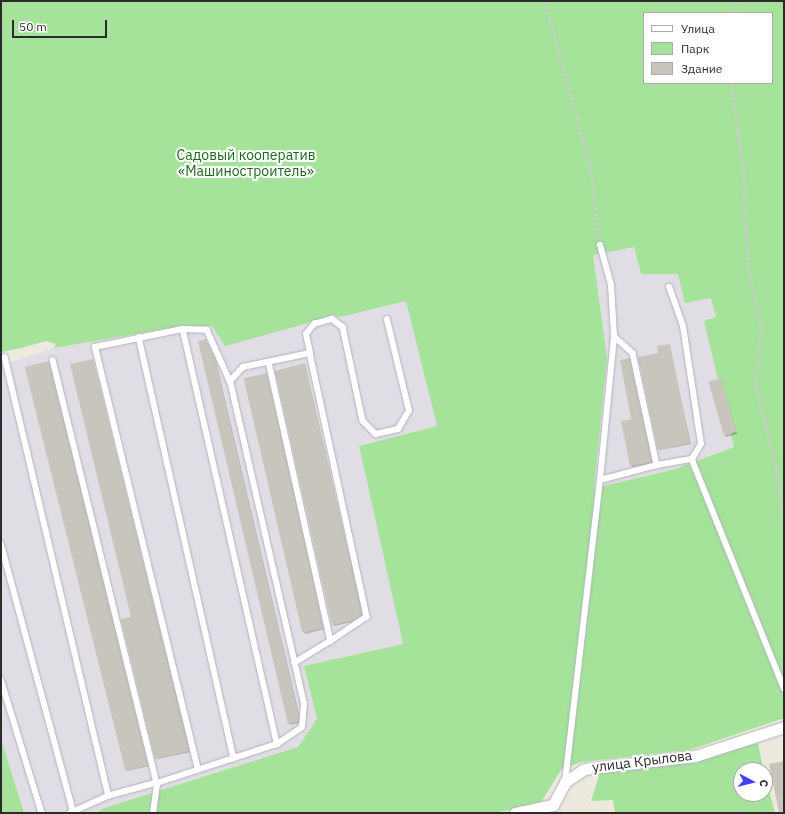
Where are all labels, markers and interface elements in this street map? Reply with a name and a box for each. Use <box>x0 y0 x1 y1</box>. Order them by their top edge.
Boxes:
scale bar <box>14 12 109 38</box>
legend <box>643 12 773 84</box>
text: 50 m <box>19 19 47 34</box>
text: Улица <box>681 21 715 36</box>
text: Парк <box>681 41 709 56</box>
text: Здание <box>681 61 722 76</box>
park label: Садовый кооператив «Машиностроитель» <box>176 147 316 180</box>
street label: улица Крылова <box>591 747 693 775</box>
north arrow <box>733 762 773 802</box>
text: С <box>757 779 771 788</box>

